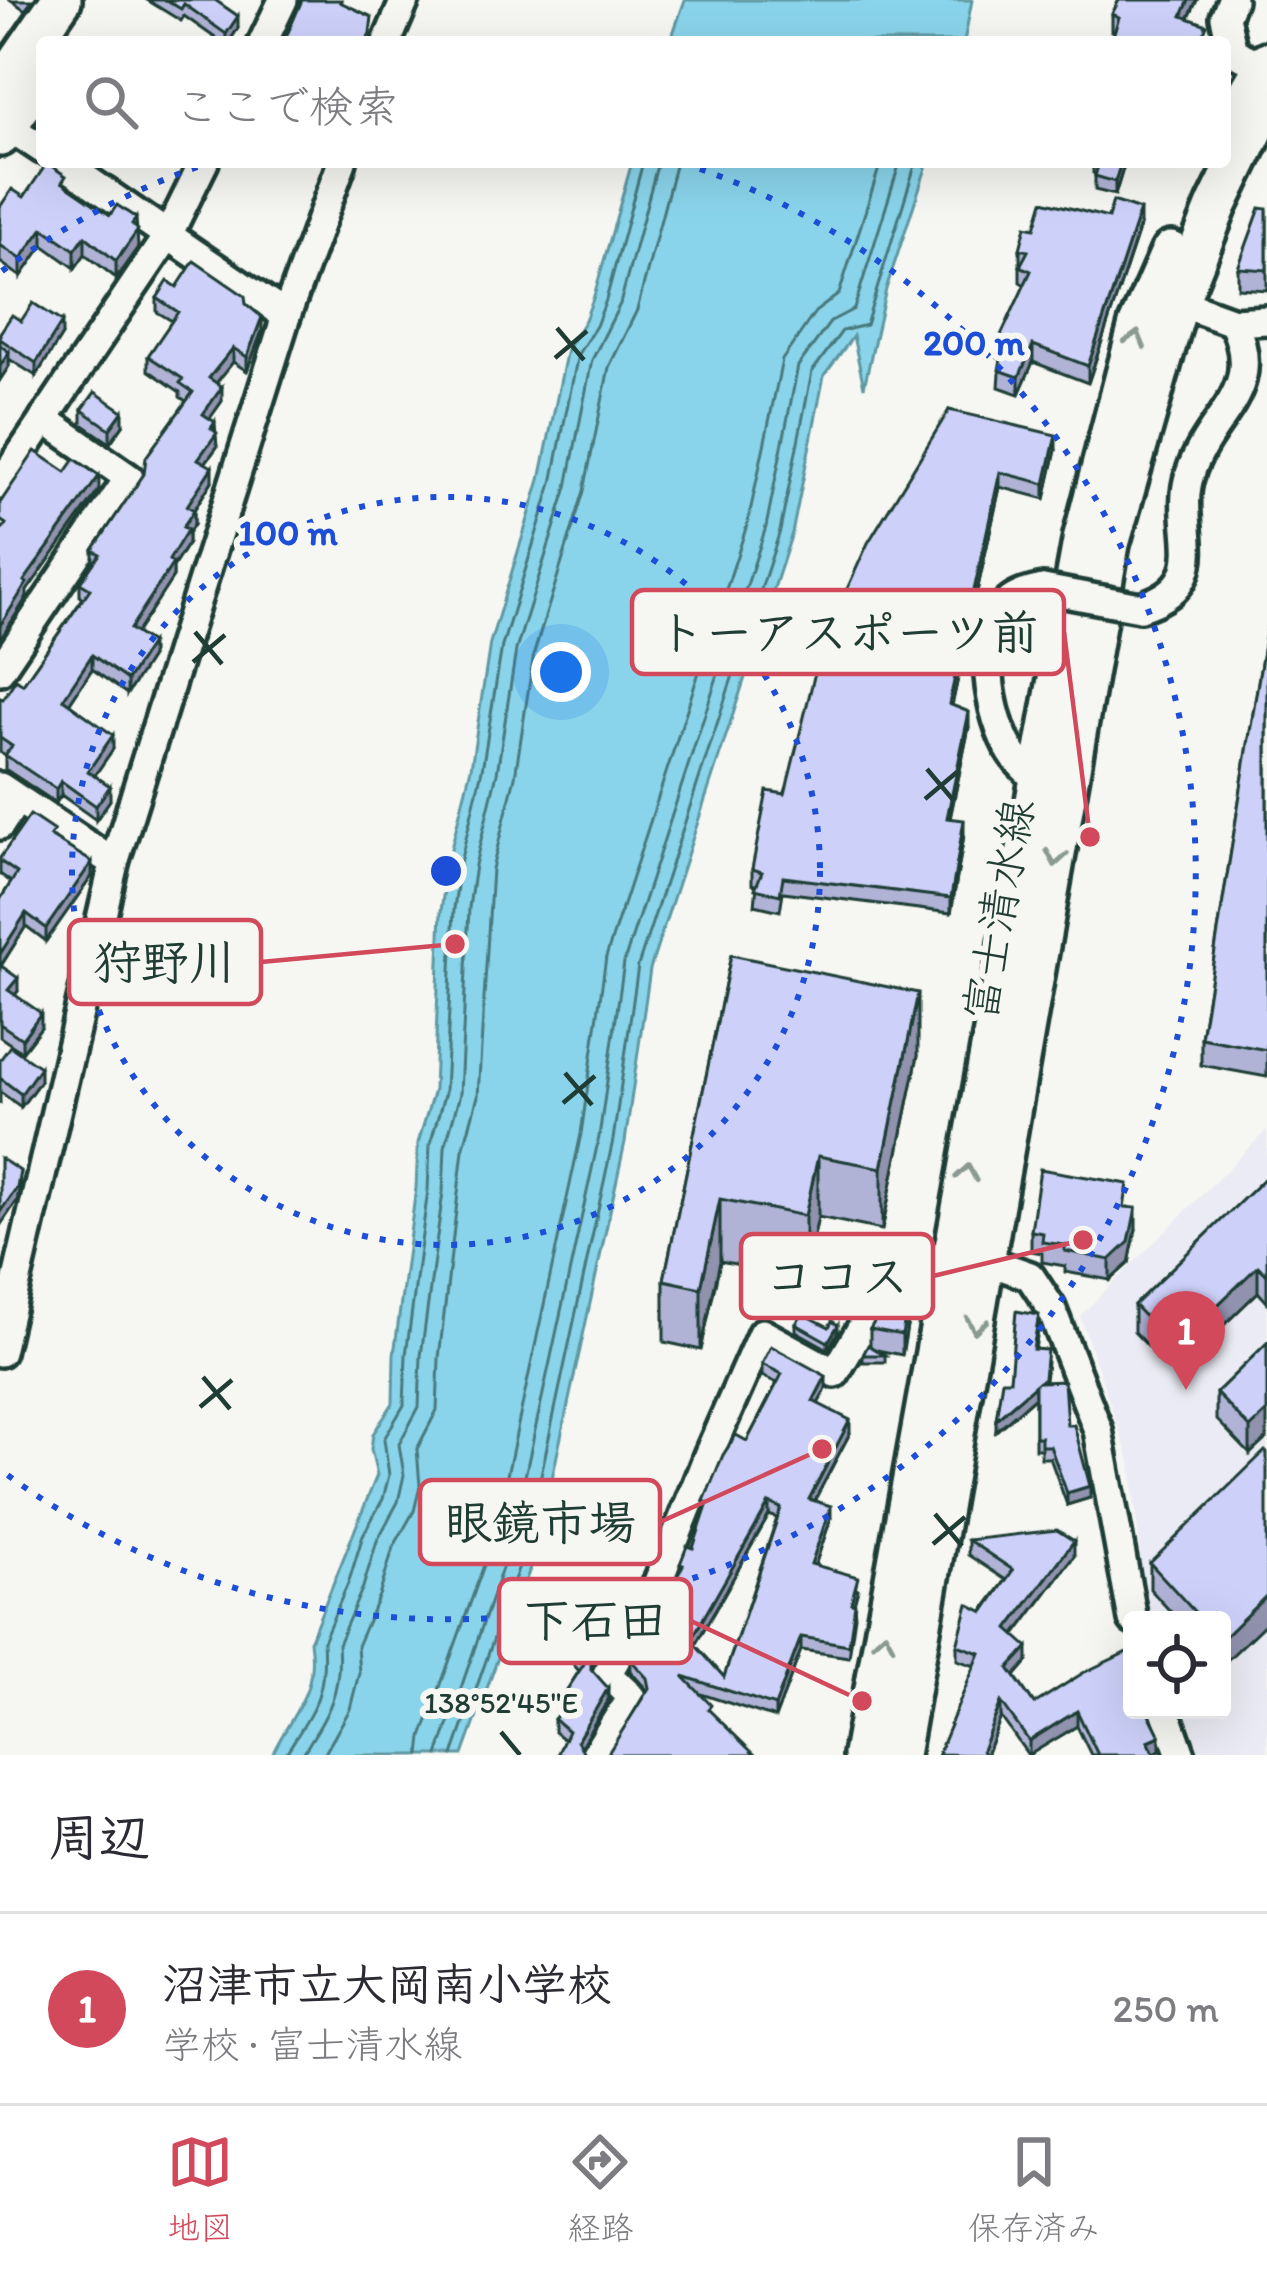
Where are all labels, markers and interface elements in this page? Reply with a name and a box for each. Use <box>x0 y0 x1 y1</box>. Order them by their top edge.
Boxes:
search box <box>36 36 1231 168</box>
icon: search <box>78 69 144 135</box>
text: ここで検索 <box>174 79 399 133</box>
text: 200 m <box>923 321 1026 364</box>
one-way arrow <box>1122 329 1147 350</box>
text: 100 m <box>238 511 338 554</box>
callout: トーアスポーツ前 <box>632 590 1064 674</box>
text: トーアスポーツ前 <box>657 603 1039 661</box>
your location <box>531 642 591 702</box>
street label: 富士清水線 <box>952 795 1044 1025</box>
one-way arrow <box>1044 848 1069 868</box>
centre of rings <box>425 850 467 892</box>
callout: 狩野川 <box>69 920 261 1004</box>
text: 狩野川 <box>93 933 237 991</box>
one-way arrow <box>953 1163 979 1183</box>
callout: ココス <box>741 1234 933 1318</box>
text: ココス <box>765 1247 909 1305</box>
pin: 1 <box>1147 1291 1225 1390</box>
one-way arrow <box>964 1315 989 1335</box>
callout: 眼鏡市場 <box>420 1480 660 1564</box>
text: 眼鏡市場 <box>444 1493 636 1551</box>
callout: 下石田 <box>499 1579 691 1663</box>
text: 下石田 <box>523 1591 667 1649</box>
map controls <box>1123 1611 1231 1719</box>
button: locate <box>1123 1611 1231 1719</box>
one-way arrow <box>870 1630 896 1650</box>
text: 138°52'45"E <box>424 1684 578 1721</box>
text: 周辺 <box>48 1807 150 1868</box>
text: 沼津市立大岡南小学校 <box>162 1957 612 2011</box>
text: 1 <box>78 1985 96 2032</box>
text: 250 m <box>1112 1985 1219 2032</box>
text: 学校 · 富士清水線 <box>162 2021 462 2068</box>
tab: 地図 <box>167 2129 233 2249</box>
tab: 経路 <box>567 2129 633 2249</box>
tab: 保存済み <box>968 2129 1100 2249</box>

